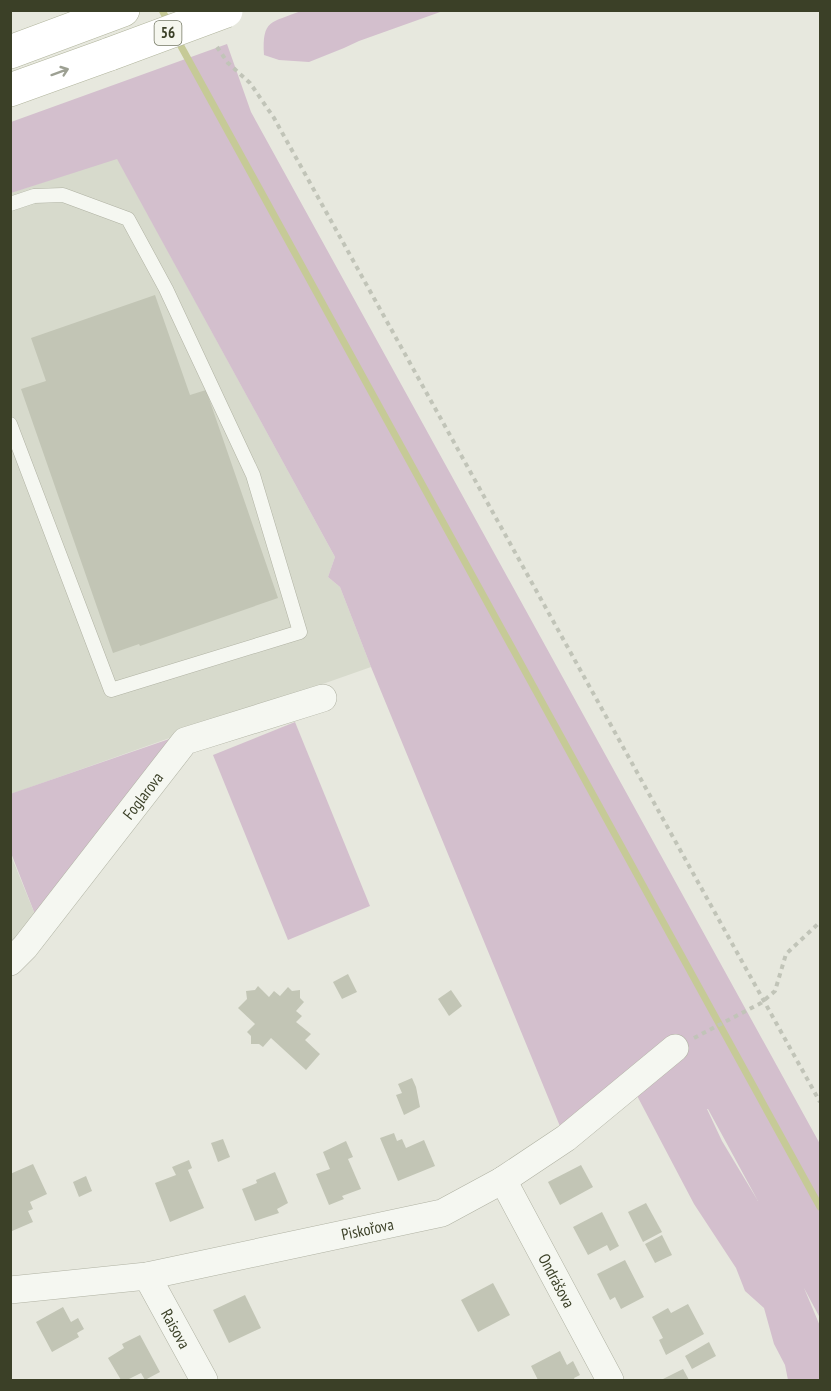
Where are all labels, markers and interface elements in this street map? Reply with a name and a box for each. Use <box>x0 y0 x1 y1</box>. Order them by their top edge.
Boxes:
road number: 56 <box>154 21 182 45</box>
one-way arrow <box>50 66 69 77</box>
street label: Foglarova <box>118 768 167 823</box>
street label: Piskořova <box>339 1214 395 1244</box>
street label: Ondrášova <box>534 1250 579 1311</box>
street label: Raisova <box>157 1305 195 1352</box>

